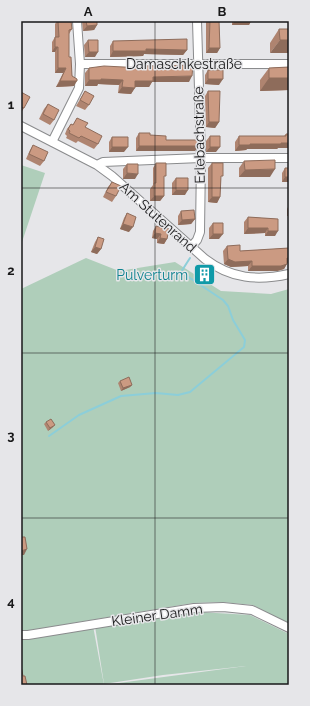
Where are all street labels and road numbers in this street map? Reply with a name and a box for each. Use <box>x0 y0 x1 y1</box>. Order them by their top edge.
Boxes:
street label: Damaschkestraße <box>126 56 242 72</box>
street label: Erlebachstraße <box>190 86 208 184</box>
street label: Am Stutenrand <box>116 178 200 256</box>
street label: Kleiner Damm <box>110 601 204 629</box>

